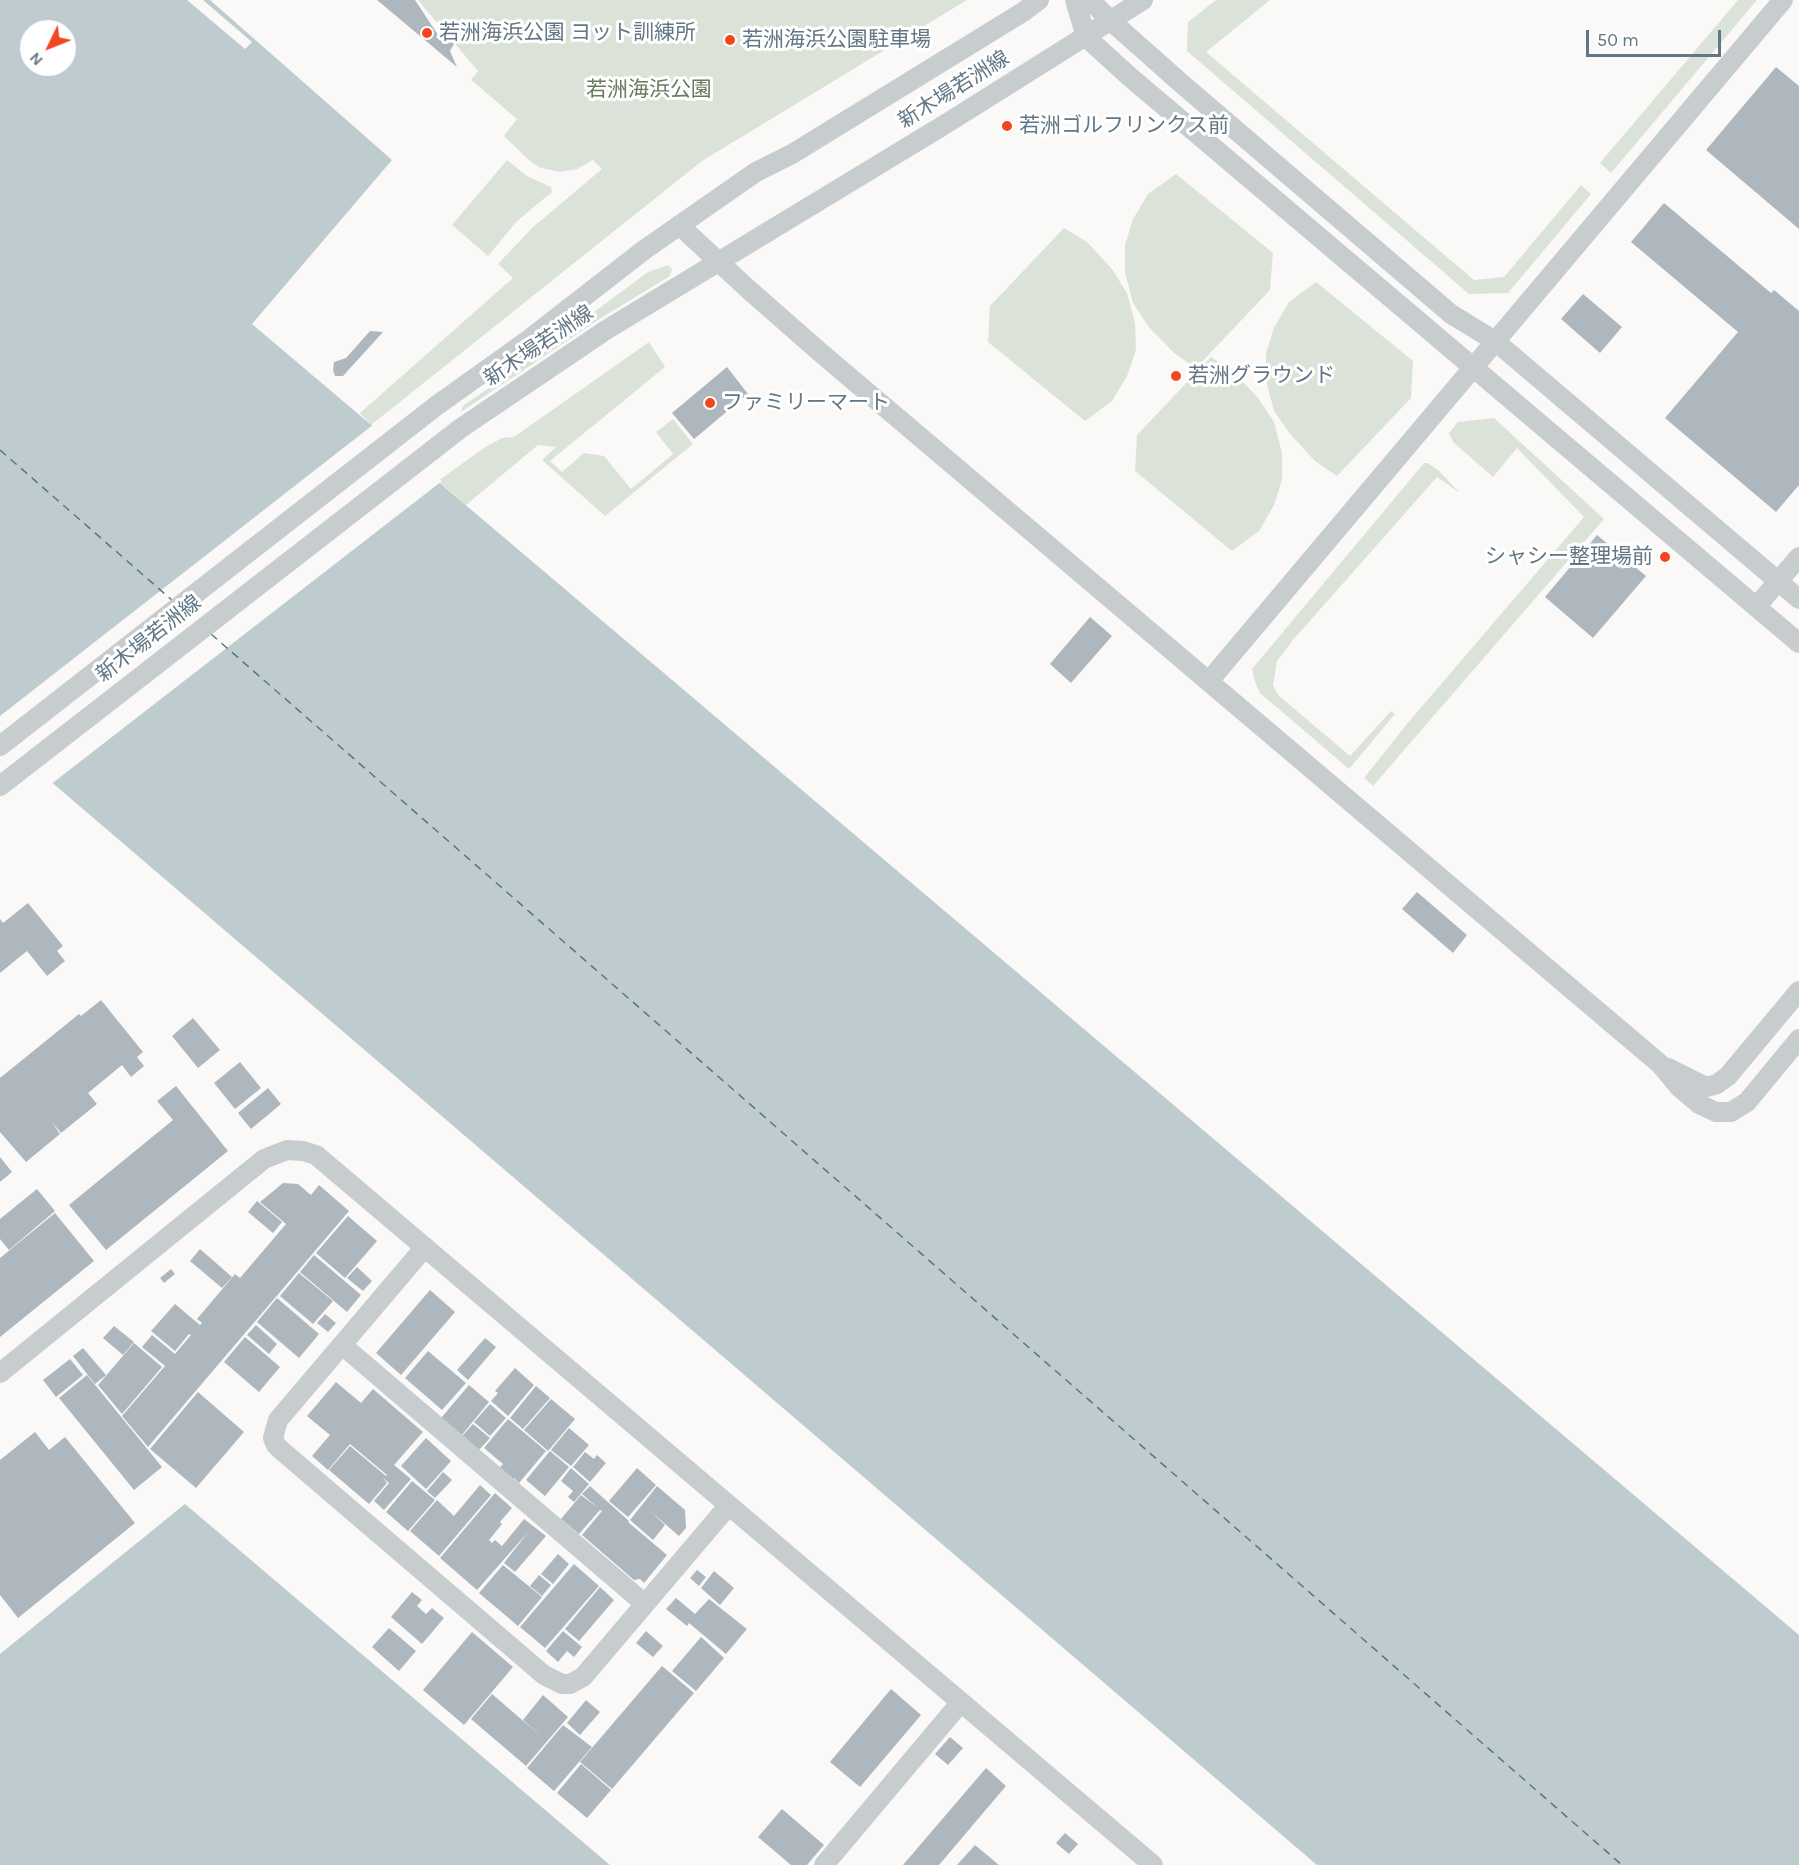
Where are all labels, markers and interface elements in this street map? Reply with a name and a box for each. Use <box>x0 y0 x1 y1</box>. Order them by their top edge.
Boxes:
north arrow <box>18 18 78 78</box>
scale bar <box>1589 18 1724 56</box>
place label: 若洲海浜公園 ヨット訓練所 <box>439 20 696 46</box>
marker: 若洲海浜公園 ヨット訓練所 <box>420 26 434 40</box>
place label: 若洲海浜公園駐車場 <box>742 27 931 53</box>
text: 50 m <box>1597 29 1639 51</box>
marker: 若洲海浜公園駐車場 <box>723 33 737 47</box>
street label: 新木場若洲線 <box>894 46 1014 134</box>
text: N <box>25 49 47 70</box>
park label: 若洲海浜公園 <box>586 77 712 103</box>
place label: 若洲ゴルフリンクス前 <box>1019 113 1229 139</box>
marker: 若洲ゴルフリンクス前 <box>1000 119 1014 133</box>
street label: 新木場若洲線 <box>480 300 598 392</box>
place label: 若洲グラウンド <box>1188 363 1335 389</box>
marker: 若洲グラウンド <box>1169 369 1183 383</box>
place label: ファミリーマート <box>722 390 890 416</box>
marker: ファミリーマート <box>703 396 717 410</box>
place label: シャシー整理場前 <box>1485 544 1653 570</box>
marker: シャシー整理場前 <box>1658 550 1672 564</box>
street label: 新木場若洲線 <box>92 590 206 688</box>

